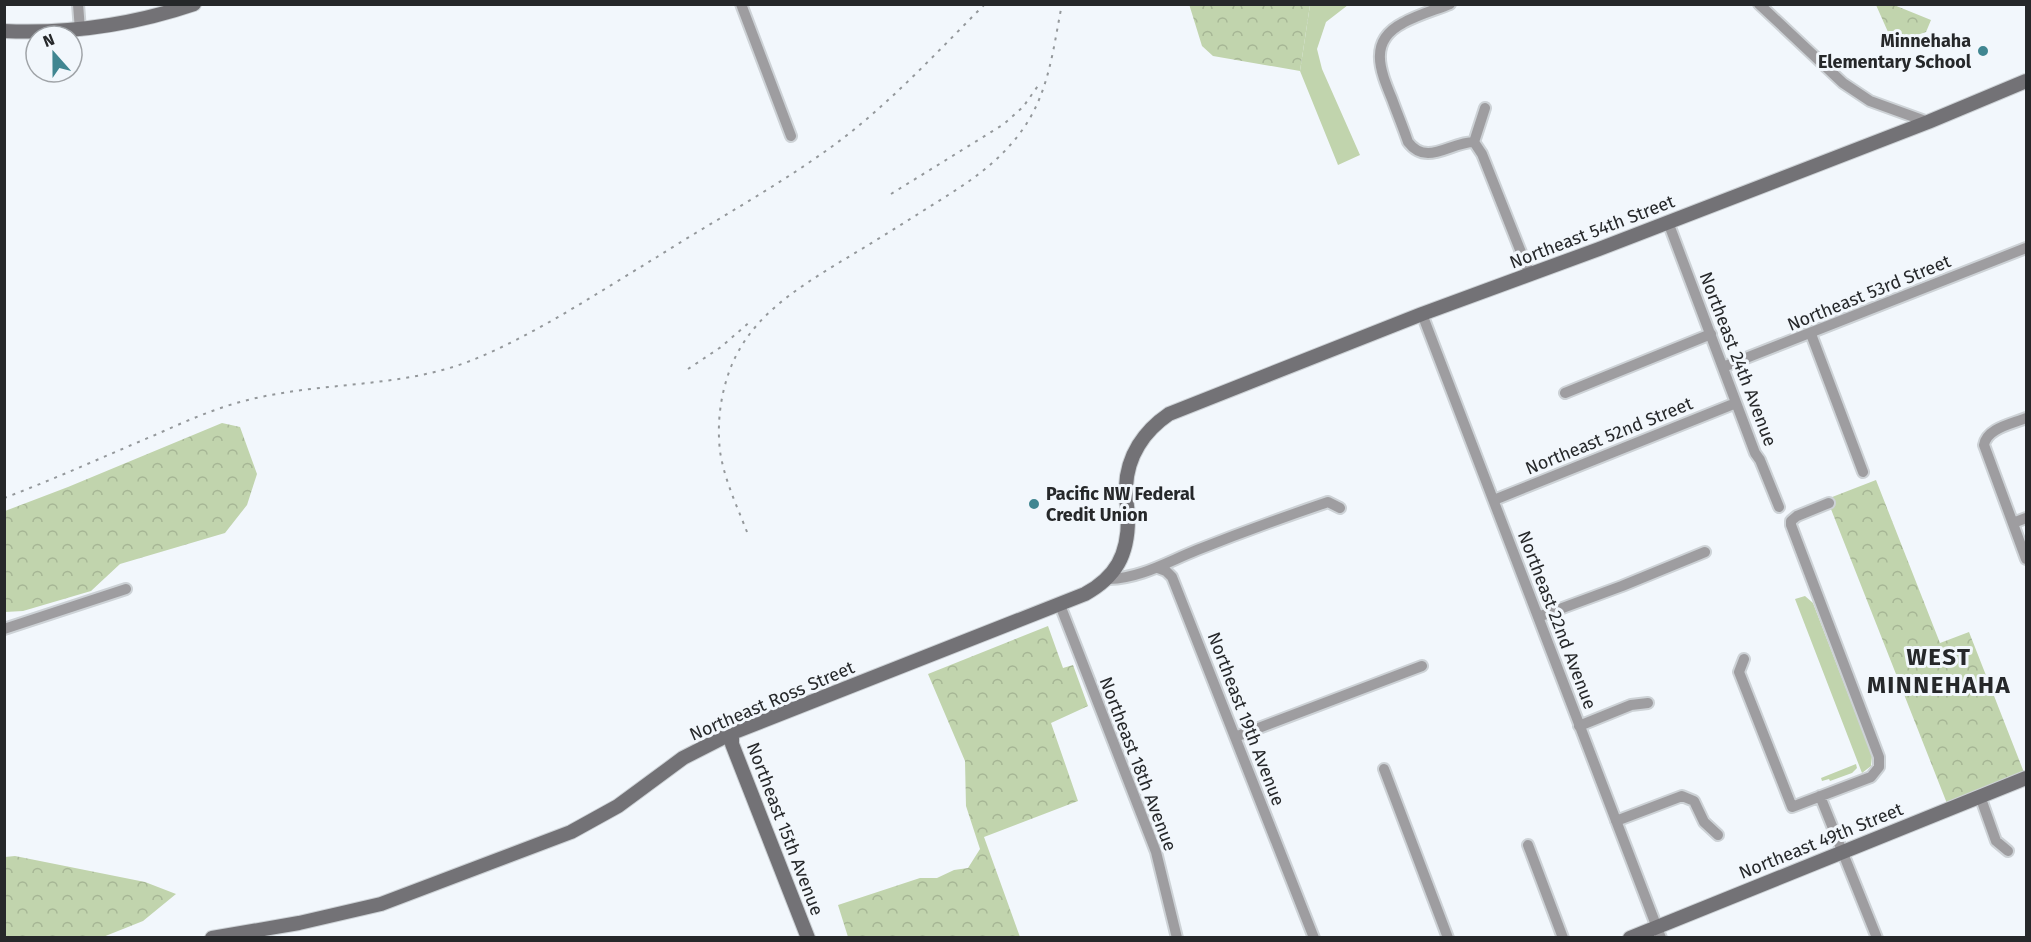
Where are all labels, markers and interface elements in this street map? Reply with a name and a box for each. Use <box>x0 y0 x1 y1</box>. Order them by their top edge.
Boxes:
north arrow <box>24 24 84 84</box>
text: N <box>40 30 57 51</box>
place label: Minnehaha Elementary School <box>1818 30 1972 73</box>
marker: Minnehaha Elementary School <box>1976 44 1990 58</box>
street label: Northeast 54th Street <box>1506 190 1678 274</box>
street label: Northeast 53rd Street <box>1784 250 1954 336</box>
street label: Northeast 24th Avenue <box>1695 269 1781 449</box>
street label: Northeast 52nd Street <box>1522 392 1696 480</box>
place label: Pacific NW Federal Credit Union <box>1046 483 1196 526</box>
marker: Pacific NW Federal Credit Union <box>1027 497 1041 511</box>
street label: Northeast 22nd Avenue <box>1513 528 1601 712</box>
street label: Northeast 19th Avenue <box>1203 629 1289 809</box>
district label: WEST MINNEHAHA <box>1867 643 2011 699</box>
street label: Northeast Ross Street <box>686 656 858 746</box>
street label: Northeast 18th Avenue <box>1095 674 1181 854</box>
street label: Northeast 15th Avenue <box>742 739 828 919</box>
street label: Northeast 49th Street <box>1736 798 1907 884</box>

